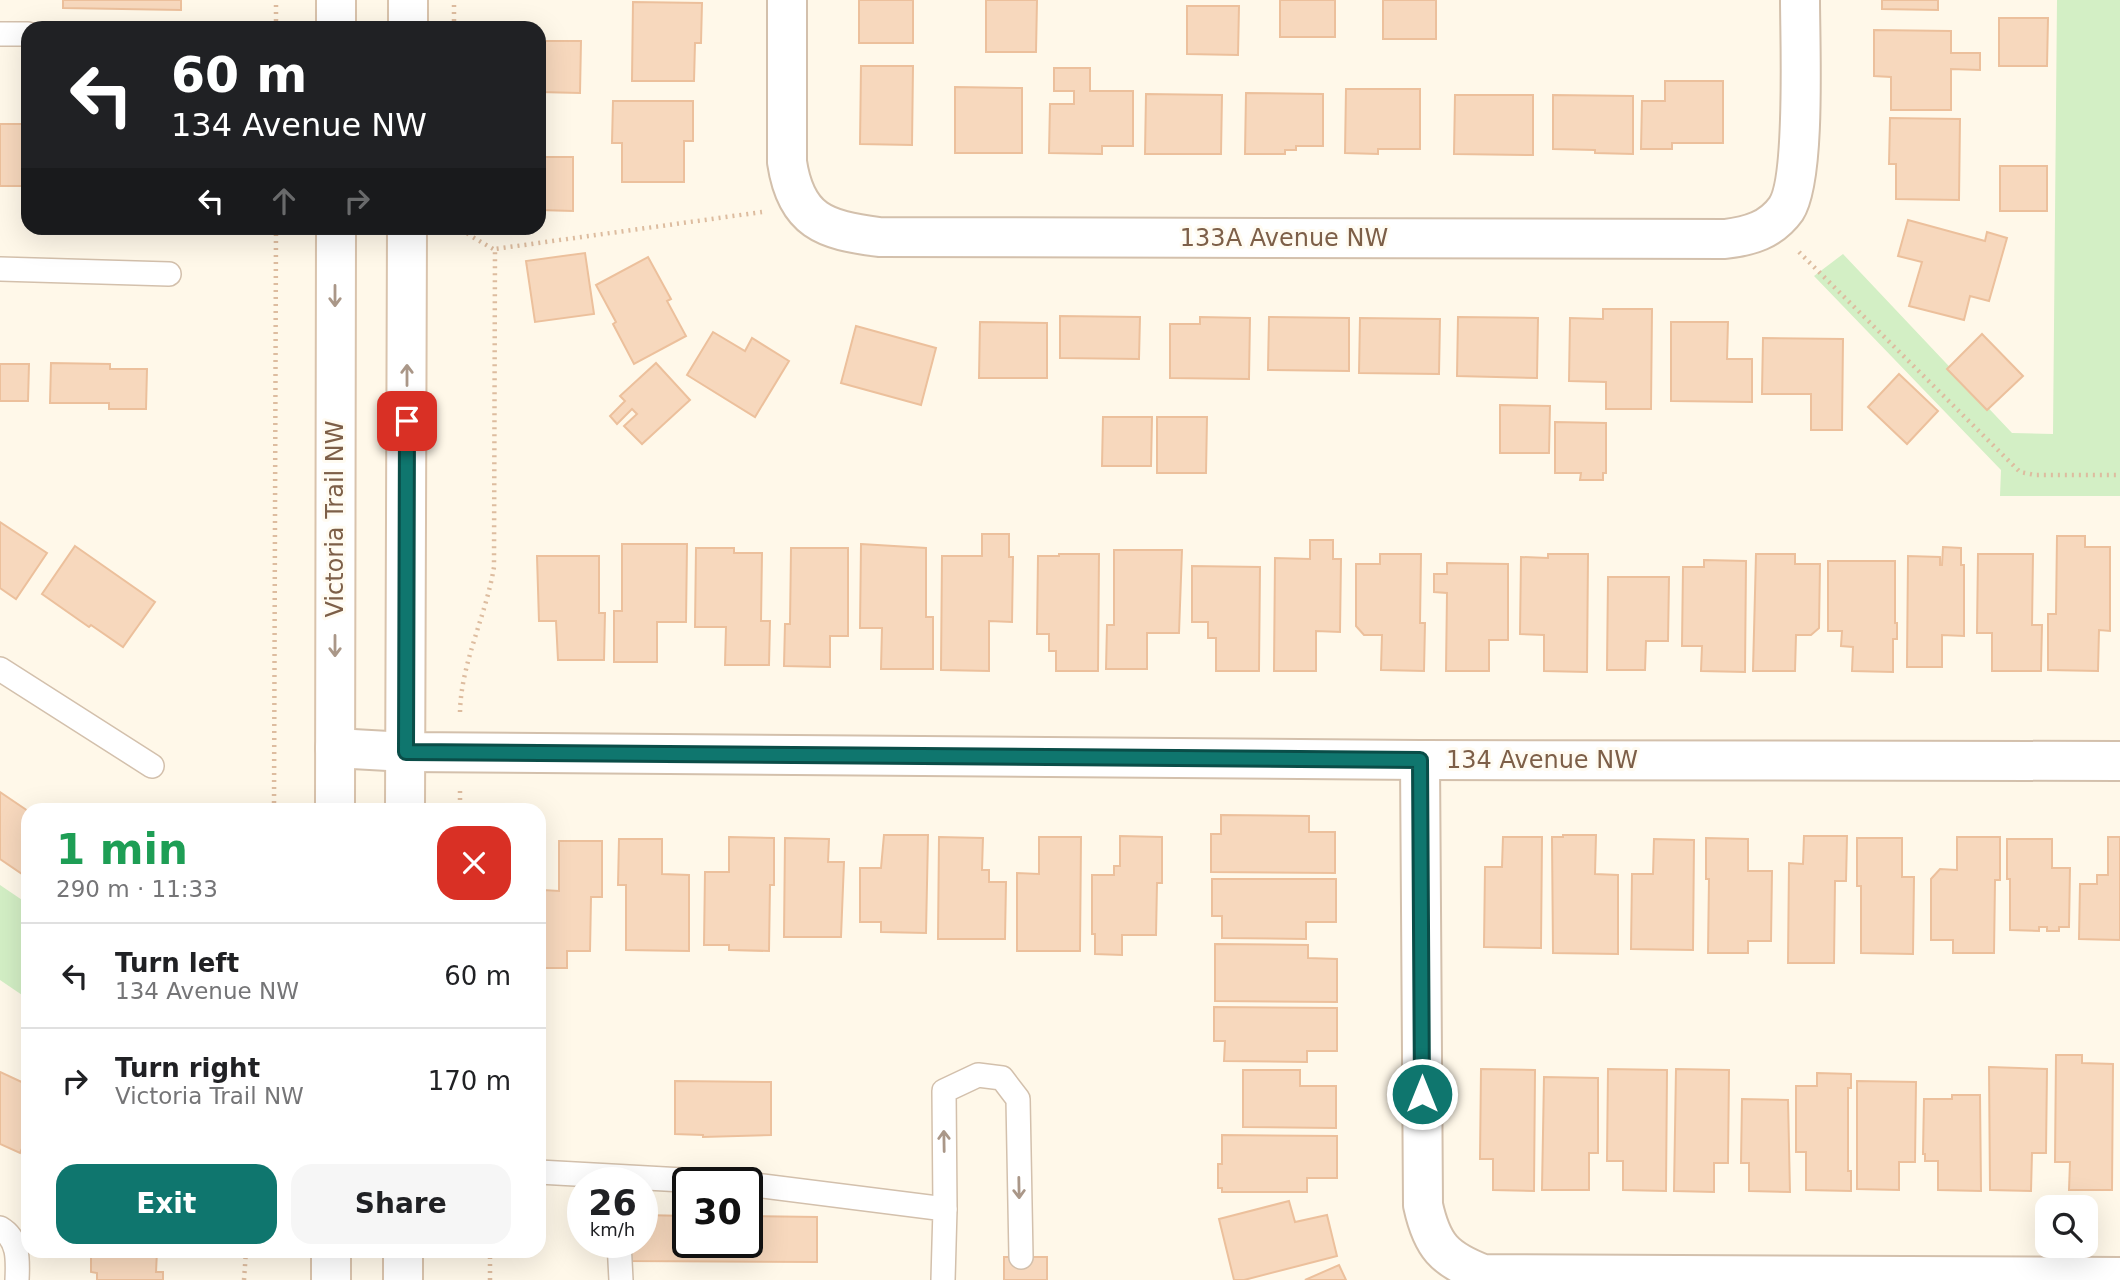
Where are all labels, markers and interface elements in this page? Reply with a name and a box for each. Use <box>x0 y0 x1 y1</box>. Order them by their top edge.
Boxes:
text: 60 m <box>171 47 307 104</box>
icon: left <box>56 49 147 140</box>
text: 134 Avenue NW <box>171 106 427 144</box>
icon: left <box>192 182 230 220</box>
icon: ahead <box>265 182 303 220</box>
icon: right <box>338 182 376 220</box>
street label: 133A Avenue NW <box>1180 224 1388 252</box>
one-way arrow <box>329 284 342 307</box>
one-way arrow <box>400 363 414 386</box>
pin <box>377 391 437 451</box>
icon: arrive <box>388 402 426 440</box>
street label: Victoria Trail NW <box>321 420 349 618</box>
one-way arrow <box>328 634 342 657</box>
street label: 134 Avenue NW <box>1446 746 1638 774</box>
text: 1 min <box>56 825 188 874</box>
button: close <box>437 826 511 900</box>
text: 290 m · 11:33 <box>56 876 218 902</box>
text: Turn left <box>115 948 239 978</box>
icon: left <box>56 957 94 995</box>
text: 60 m <box>444 961 511 991</box>
text: 134 Avenue NW <box>115 978 299 1004</box>
text: Turn right <box>115 1053 260 1083</box>
position arrow <box>1385 1057 1459 1131</box>
icon: right <box>56 1062 94 1100</box>
text: 170 m <box>428 1066 511 1096</box>
text: Victoria Trail NW <box>115 1083 304 1109</box>
one-way arrow <box>937 1130 951 1153</box>
button: Exit <box>56 1164 277 1244</box>
button: Share <box>291 1164 511 1244</box>
speed limit sign: 30 <box>672 1167 763 1258</box>
one-way arrow <box>1013 1177 1026 1200</box>
text: 26 <box>588 1183 637 1223</box>
map controls <box>2035 1195 2098 1258</box>
button: search <box>2035 1195 2098 1258</box>
text: km/h <box>590 1219 635 1240</box>

